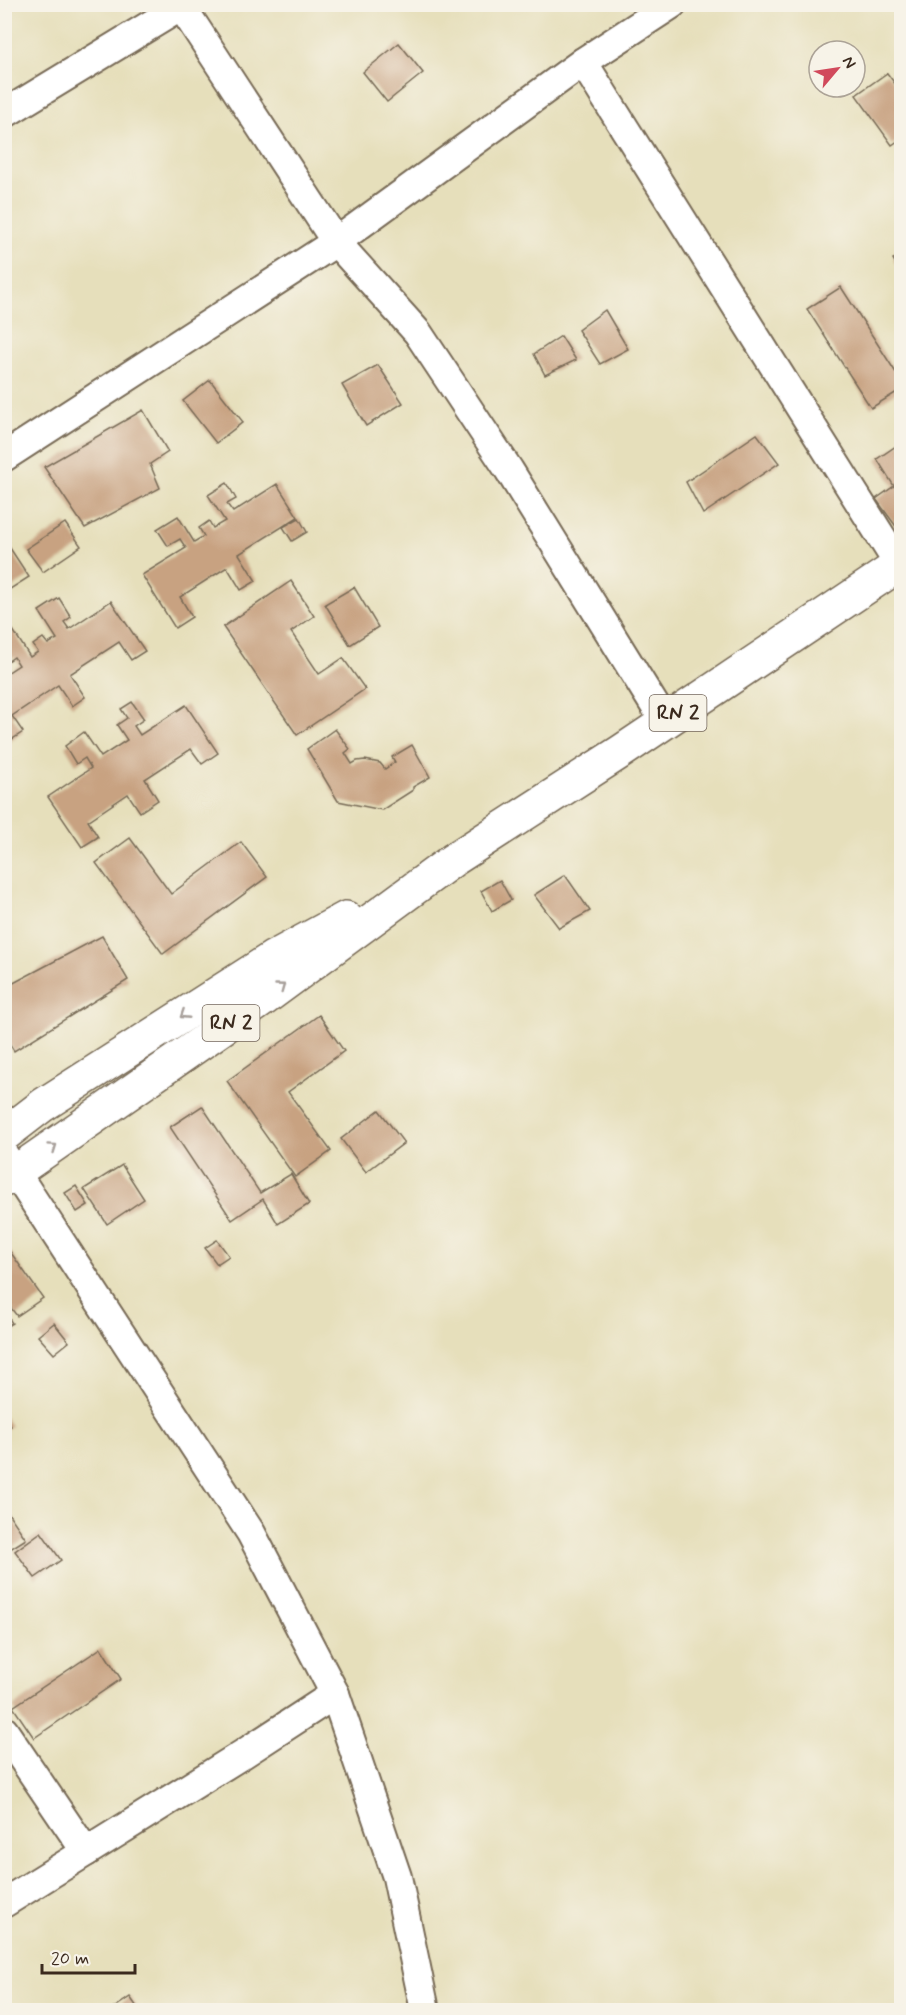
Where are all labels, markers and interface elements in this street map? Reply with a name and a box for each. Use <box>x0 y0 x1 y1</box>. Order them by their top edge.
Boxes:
north arrow <box>807 39 867 99</box>
text: N <box>837 53 861 72</box>
road number: RN 2 <box>650 695 706 731</box>
one-way arrow <box>275 983 286 994</box>
road number: RN 2 <box>202 1005 260 1041</box>
one-way arrow <box>180 1007 190 1019</box>
one-way arrow <box>46 1143 57 1154</box>
scale bar <box>42 1937 135 1975</box>
text: 20 m <box>51 1947 89 1971</box>

